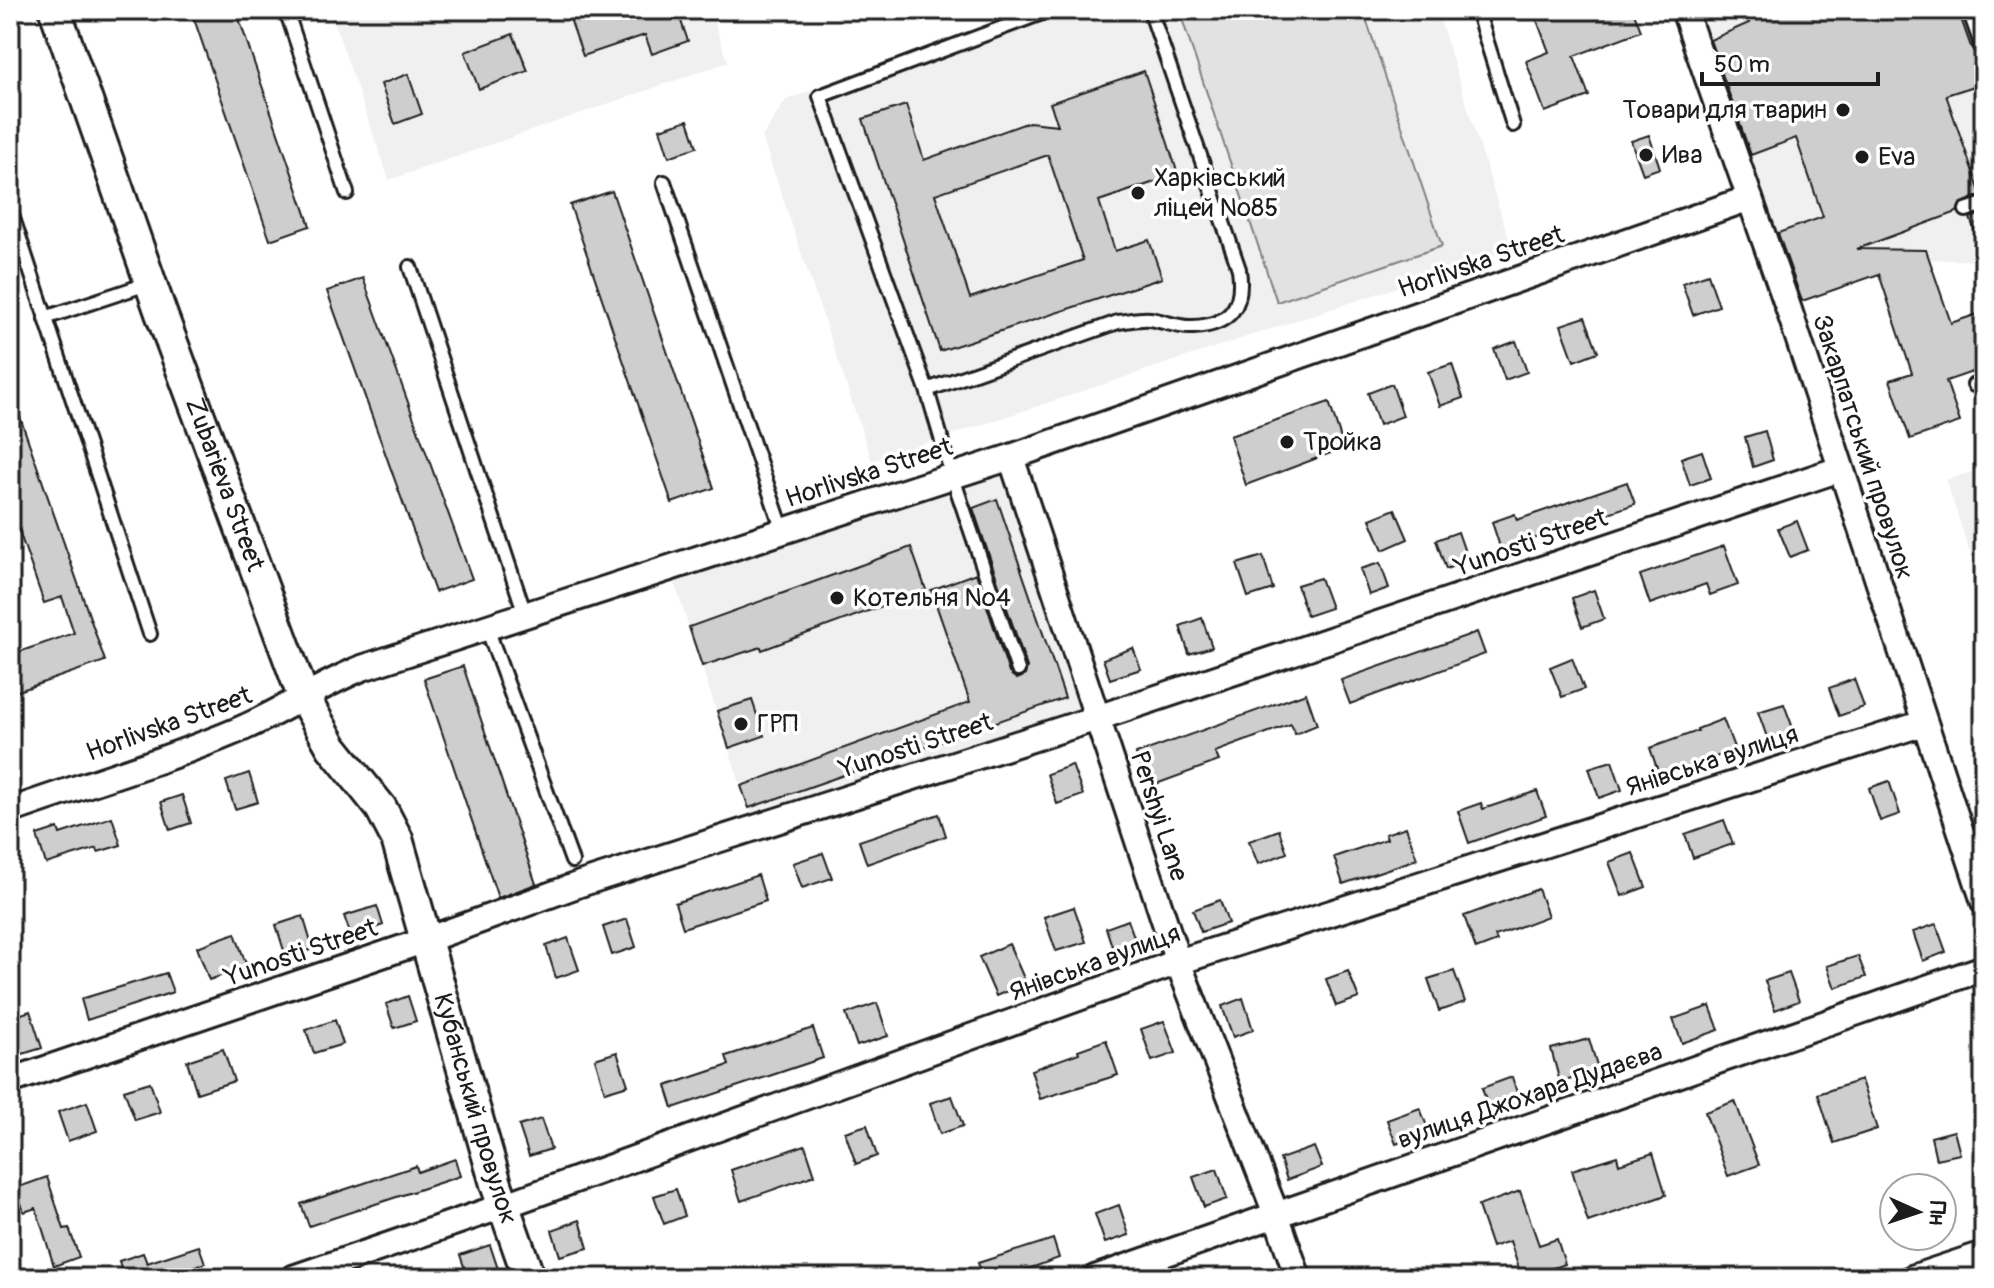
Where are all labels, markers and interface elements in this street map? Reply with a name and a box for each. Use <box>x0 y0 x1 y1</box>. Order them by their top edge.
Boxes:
scale bar <box>1702 36 1878 86</box>
text: 50 m <box>1714 50 1770 79</box>
place label: Товари для тварин <box>1622 94 1827 126</box>
marker: Товари для тварин <box>1834 101 1852 119</box>
place label: Ива <box>1662 139 1702 171</box>
place label: Eva <box>1878 141 1915 173</box>
marker: Ива <box>1637 146 1655 164</box>
marker: Eva <box>1853 148 1871 166</box>
place label: Харківський ліцей №85 <box>1154 162 1286 224</box>
marker: Харківський ліцей №85 <box>1129 184 1147 202</box>
street label: Horlivska Street <box>1394 218 1569 305</box>
street label: Закарпатський провулок <box>1805 311 1921 583</box>
street label: Zubarieva Street <box>178 393 272 576</box>
place label: Тройка <box>1303 426 1382 458</box>
street label: Horlivska Street <box>781 431 957 515</box>
marker: Тройка <box>1278 433 1296 451</box>
street label: Yunosti Street <box>1449 502 1612 584</box>
place label: Котельня №4 <box>853 582 1011 614</box>
marker: Котельня №4 <box>828 589 846 607</box>
street label: Horlivska Street <box>82 679 257 769</box>
street label: Yunosti Street <box>834 706 997 786</box>
place label: ГРП <box>757 708 798 740</box>
marker: ГРП <box>732 715 750 733</box>
street label: Янівська вулиця <box>1622 718 1802 804</box>
street label: Pershyi Lane <box>1123 747 1195 885</box>
street label: Yunosti Street <box>219 912 382 994</box>
street label: Янівська вулиця <box>1005 917 1185 1009</box>
street label: Кубанський провулок <box>426 990 525 1228</box>
street label: вулиця Джохара Дудаєва <box>1393 1036 1667 1156</box>
north arrow <box>1878 1172 1958 1252</box>
text: Пн <box>1922 1200 1952 1226</box>

